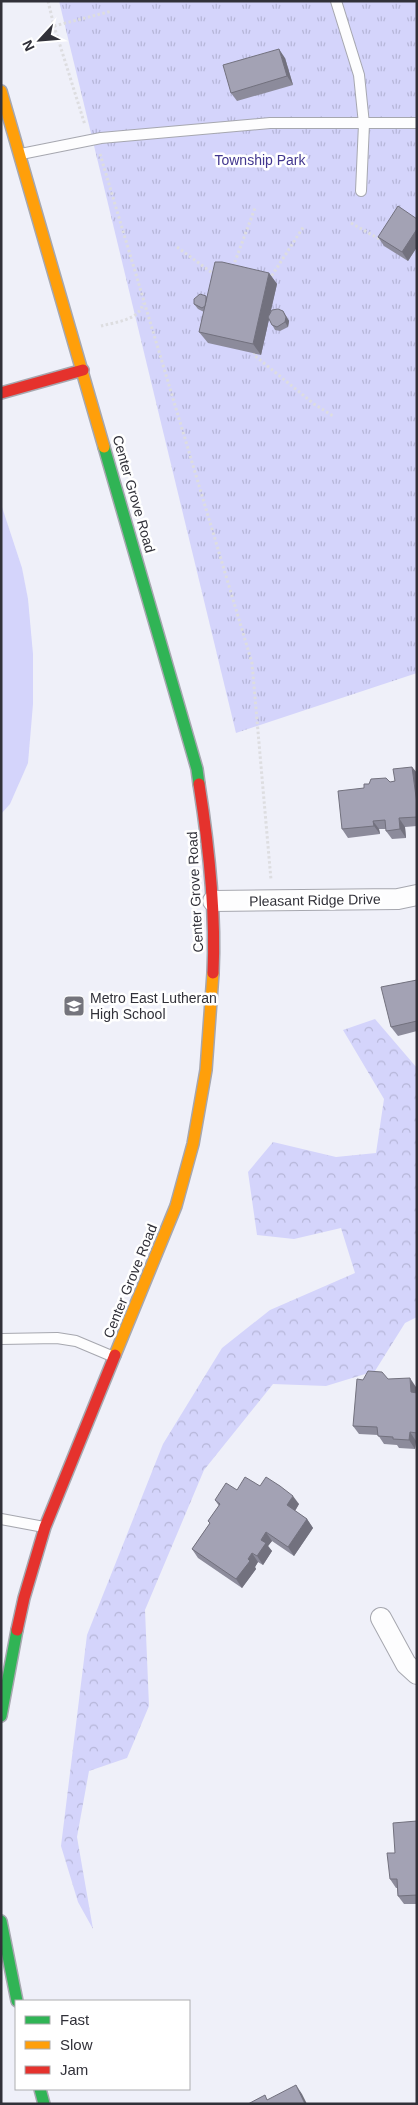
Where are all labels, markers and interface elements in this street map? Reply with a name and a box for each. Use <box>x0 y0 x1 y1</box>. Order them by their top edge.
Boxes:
north arrow <box>15 15 65 65</box>
text: N <box>19 38 38 54</box>
park label: Township Park <box>214 152 307 168</box>
street label: Center Grove Road <box>110 433 158 555</box>
street label: Center Grove Road <box>184 831 206 953</box>
street label: Pleasant Ridge Drive <box>249 891 381 909</box>
place label: Metro East Lutheran High School <box>90 990 217 1022</box>
school or university icon: Metro East Lutheran High School <box>62 994 86 1018</box>
street label: Center Grove Road <box>100 1222 160 1340</box>
legend <box>15 2000 190 2090</box>
text: Fast <box>60 2011 90 2028</box>
text: Slow <box>60 2036 93 2053</box>
text: Jam <box>60 2061 88 2078</box>

